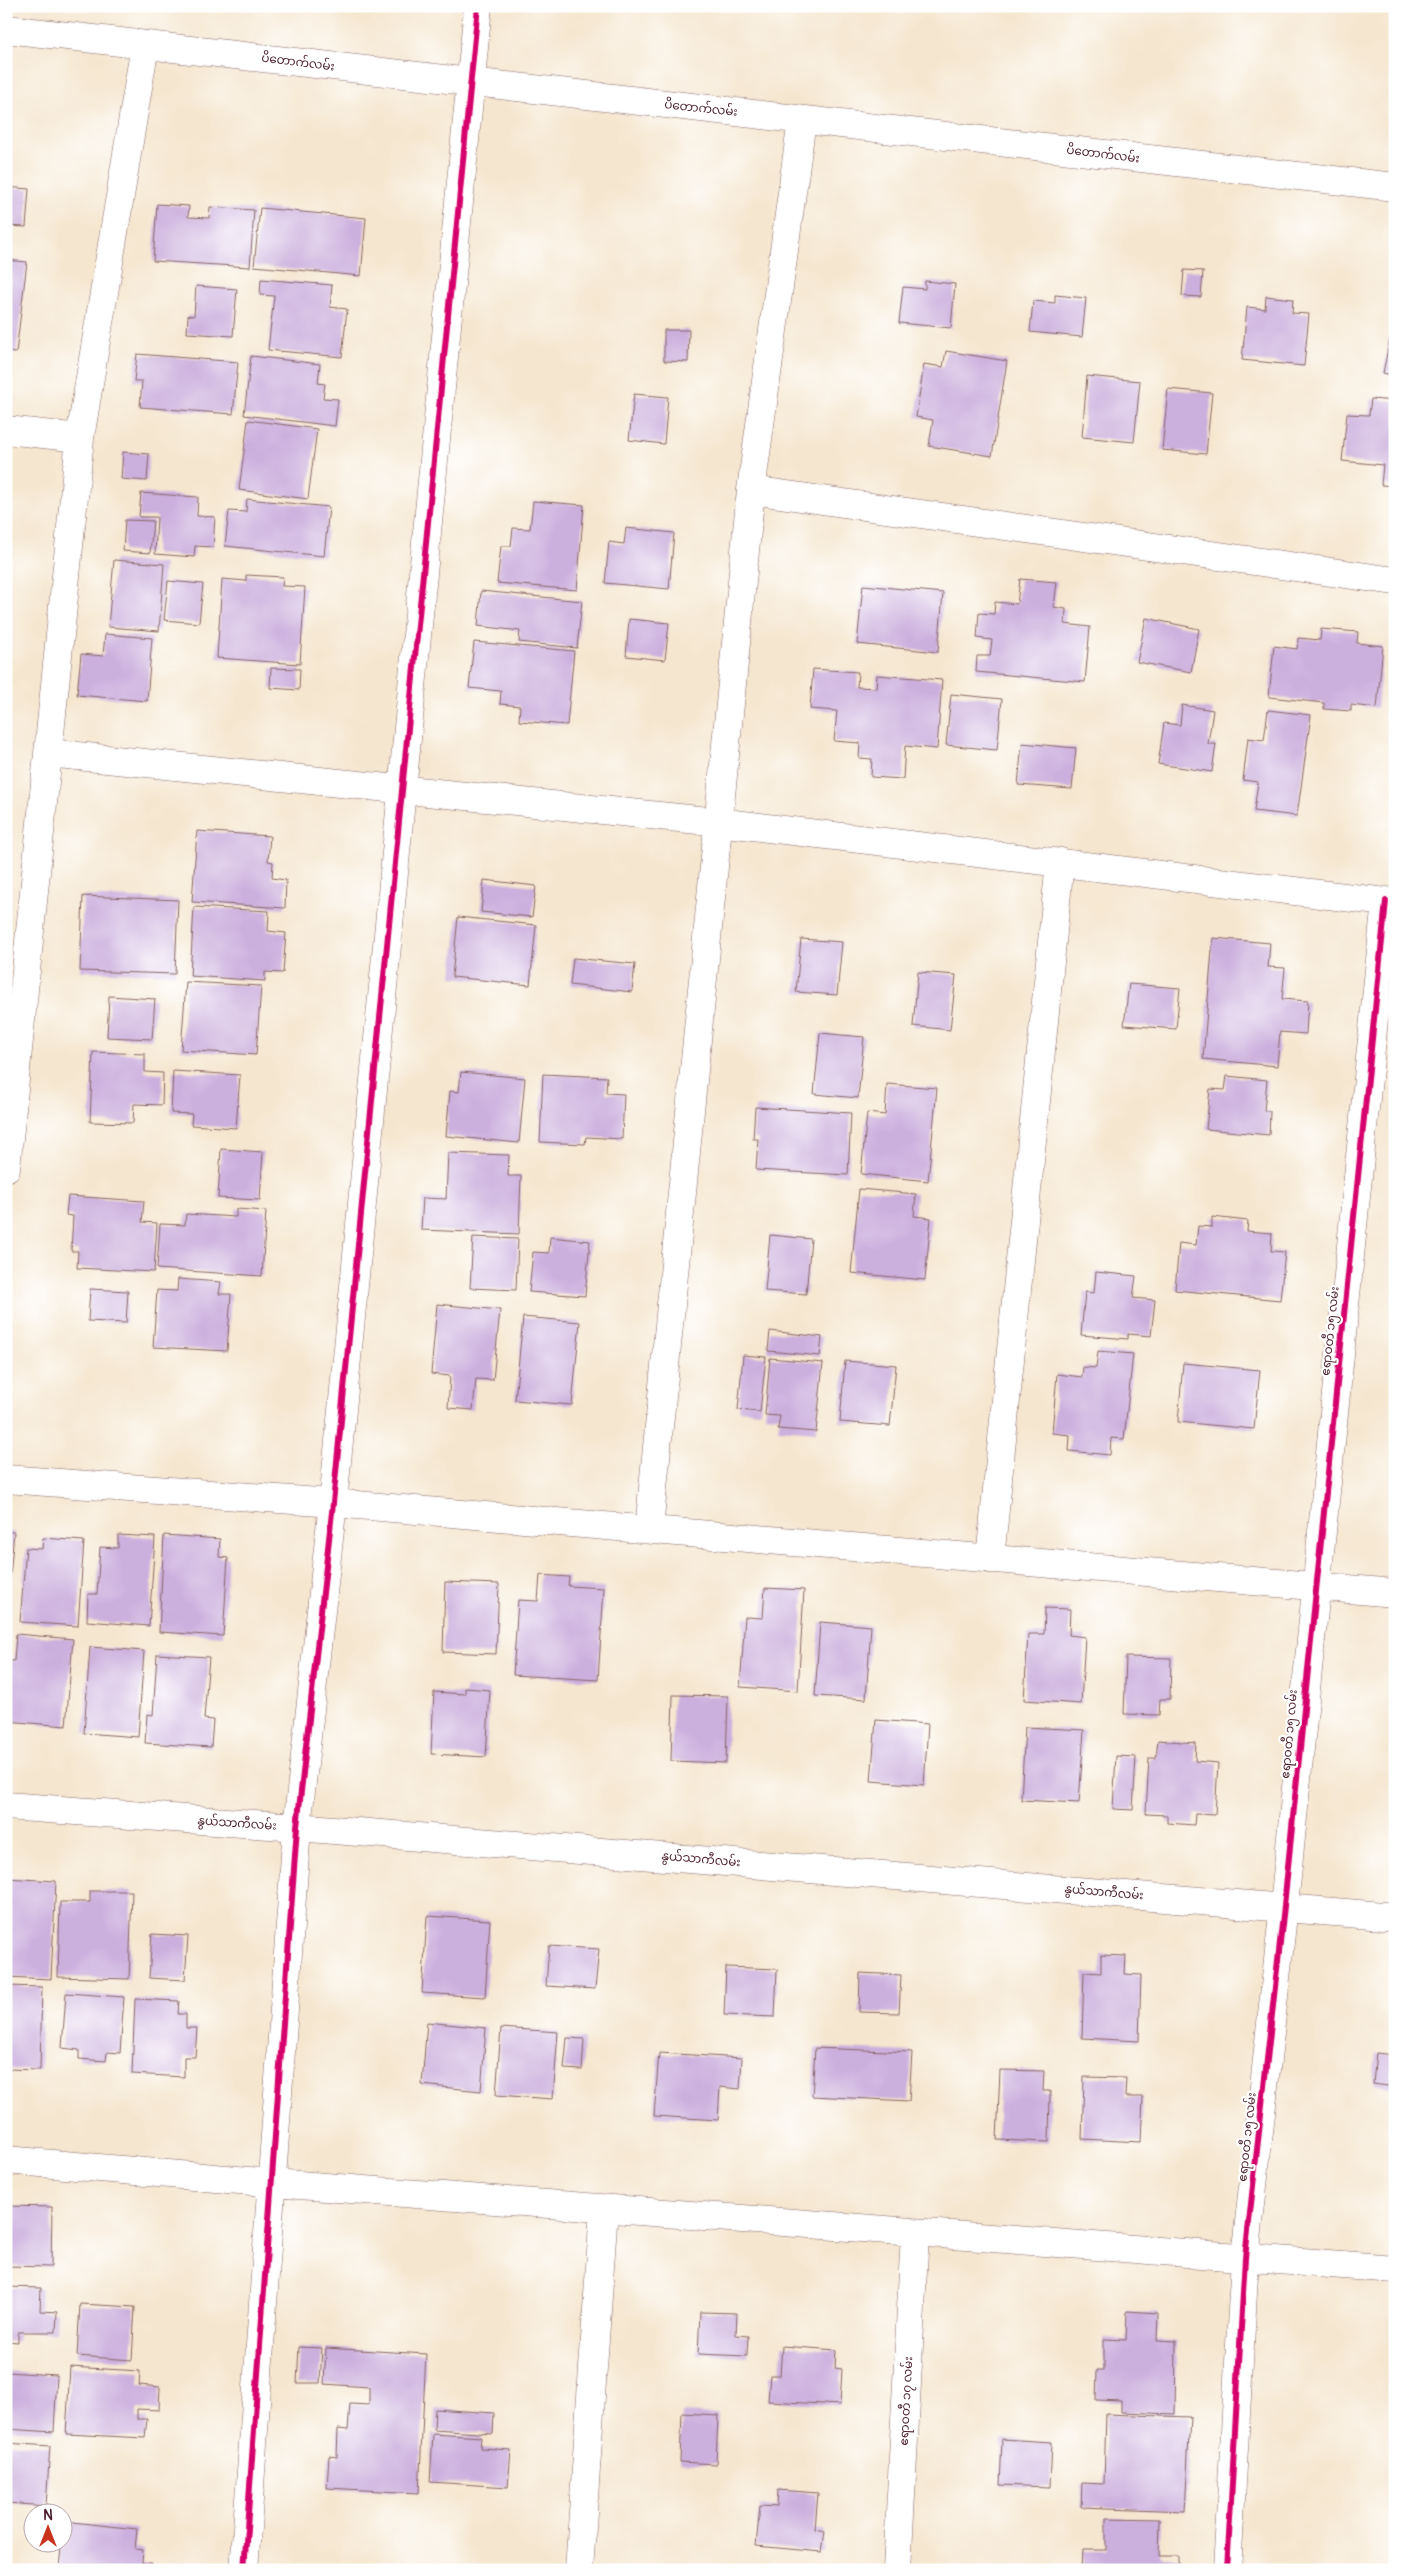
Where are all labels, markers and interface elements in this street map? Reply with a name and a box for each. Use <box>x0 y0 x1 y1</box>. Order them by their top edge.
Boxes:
street label: ပိတောက်လမ်း <box>260 49 336 74</box>
street label: ပိတောက်လမ်း <box>663 95 739 120</box>
street label: ပိတောက်လမ်း <box>1065 141 1141 166</box>
street label: ဧရာဝတီ ၁၅ လမ်း <box>1316 1286 1345 1377</box>
street label: ဧရာဝတီ ၁၅ လမ်း <box>1276 1689 1303 1779</box>
street label: နွယ်သာကီလမ်း <box>197 1811 277 1836</box>
street label: နွယ်သာကီလမ်း <box>661 1847 741 1872</box>
street label: နွယ်သာကီလမ်း <box>1064 1880 1144 1905</box>
street label: ဧရာဝတီ ၁၅ လမ်း <box>1233 2092 1262 2183</box>
street label: ဧရာဝတီ ၁၇ လမ်း <box>895 2356 918 2446</box>
north arrow <box>22 2504 72 2554</box>
text: N <box>43 2507 53 2524</box>

